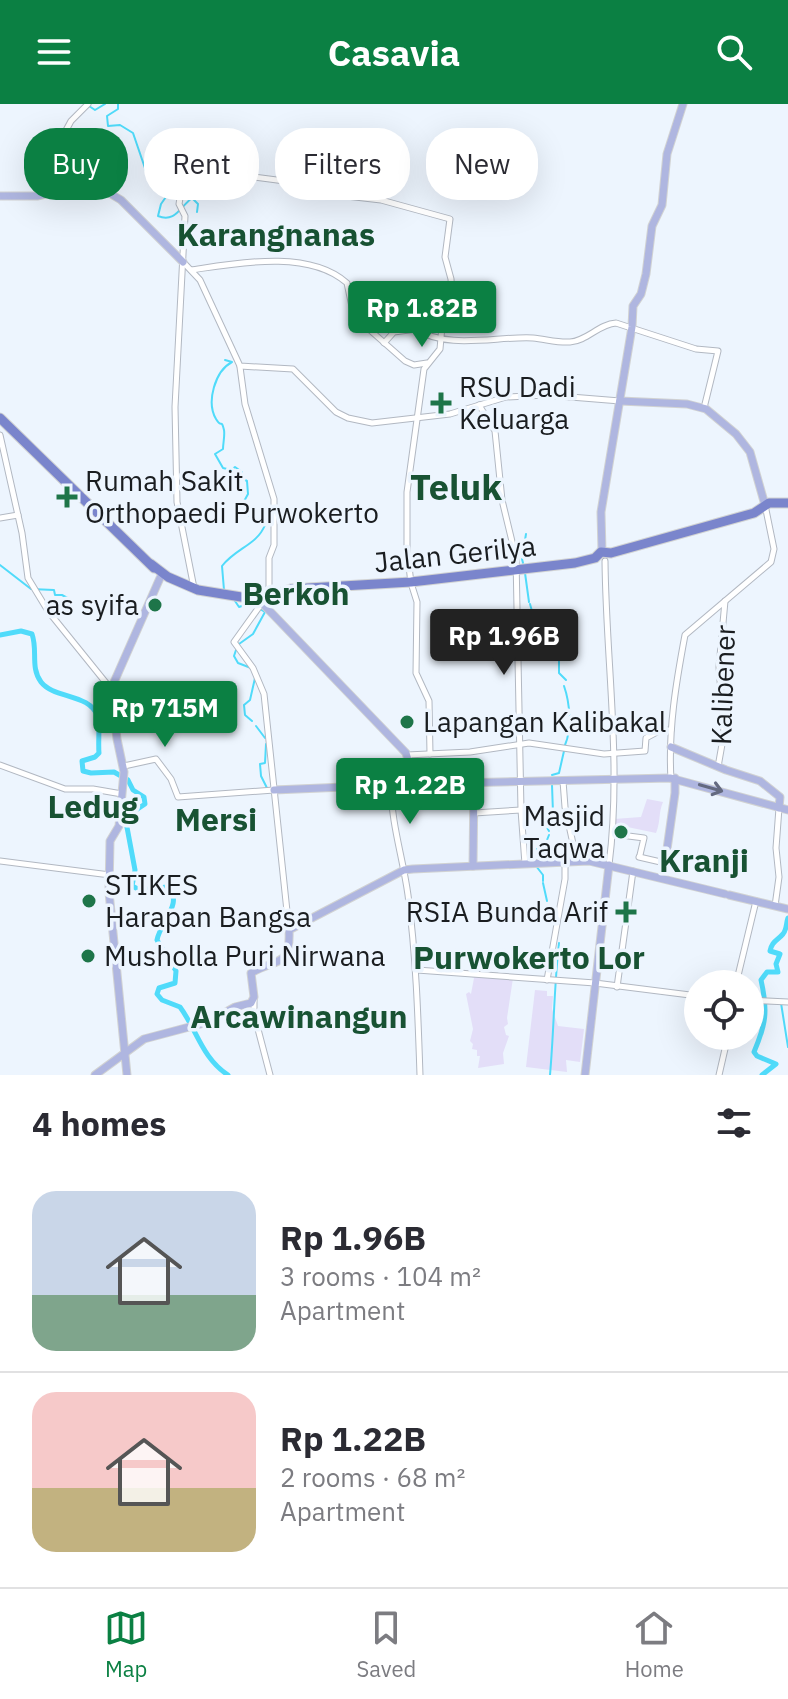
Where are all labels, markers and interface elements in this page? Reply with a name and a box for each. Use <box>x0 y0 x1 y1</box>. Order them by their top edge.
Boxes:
text: Casavia <box>328 29 460 76</box>
icon: menu <box>32 30 76 74</box>
icon: search <box>712 30 756 74</box>
chip: Buy <box>24 128 128 200</box>
chip: Rent <box>144 128 259 200</box>
chip: Filters <box>275 128 410 200</box>
chip: New <box>426 128 538 200</box>
district label: Karangnanas <box>177 213 375 255</box>
pin: Rp 1.82B <box>339 281 505 349</box>
text: Rp 1.82B <box>366 290 478 324</box>
place label: RSU Dadi Keluarga <box>459 368 576 437</box>
marker: RSU Dadi Keluarga <box>430 392 452 414</box>
place label: Rumah Sakit Orthopaedi Purwokerto <box>85 462 379 531</box>
district label: Teluk <box>410 463 502 510</box>
marker: Rumah Sakit Orthopaedi Purwokerto <box>56 486 78 508</box>
street label: Jalan Gerilya <box>372 527 538 580</box>
district label: Berkoh <box>243 572 349 614</box>
place label: as syifa <box>46 586 139 623</box>
marker: as syifa <box>146 596 164 614</box>
pin: Rp 1.96B <box>421 609 587 677</box>
text: Rp 1.96B <box>448 618 560 652</box>
street label: Kalibener <box>702 624 743 746</box>
pin: Rp 715M <box>91 681 239 749</box>
text: Rp 715M <box>111 690 219 724</box>
place label: Lapangan Kalibakal <box>423 703 667 740</box>
marker: Lapangan Kalibakal <box>398 713 416 731</box>
pin: Rp 1.22B <box>327 758 493 826</box>
text: Rp 1.22B <box>354 767 466 801</box>
one-way arrow <box>698 781 724 796</box>
district label: Ledug <box>48 785 139 827</box>
place label: Masjid Taqwa <box>523 797 605 866</box>
district label: Mersi <box>175 798 257 840</box>
marker: Masjid Taqwa <box>612 823 630 841</box>
district label: Kranji <box>659 839 749 881</box>
place label: STIKES Harapan Bangsa <box>105 866 311 935</box>
marker: STIKES Harapan Bangsa <box>80 892 98 910</box>
place label: RSIA Bunda Arif <box>406 893 608 930</box>
marker: RSIA Bunda Arif <box>615 901 637 923</box>
district label: Purwokerto Lor <box>413 936 645 978</box>
place label: Musholla Puri Nirwana <box>104 937 386 974</box>
marker: Musholla Puri Nirwana <box>79 947 97 965</box>
map controls <box>684 970 764 1050</box>
button: locate <box>684 970 764 1050</box>
district label: Arcawinangun <box>190 995 408 1037</box>
text: 4 homes <box>32 1101 167 1145</box>
icon: filters <box>712 1101 756 1145</box>
text: Rp 1.96B <box>280 1215 426 1259</box>
icon: home <box>96 1223 192 1319</box>
text: 3 rooms · 104 m² <box>280 1259 481 1293</box>
text: Apartment <box>280 1293 405 1327</box>
text: Rp 1.22B <box>280 1416 426 1460</box>
icon: home <box>96 1424 192 1520</box>
text: 2 rooms · 68 m² <box>280 1460 465 1494</box>
text: Apartment <box>280 1494 405 1528</box>
tab: Map <box>104 1606 148 1683</box>
tab: Saved <box>356 1606 416 1683</box>
tab: Home <box>625 1606 684 1683</box>

